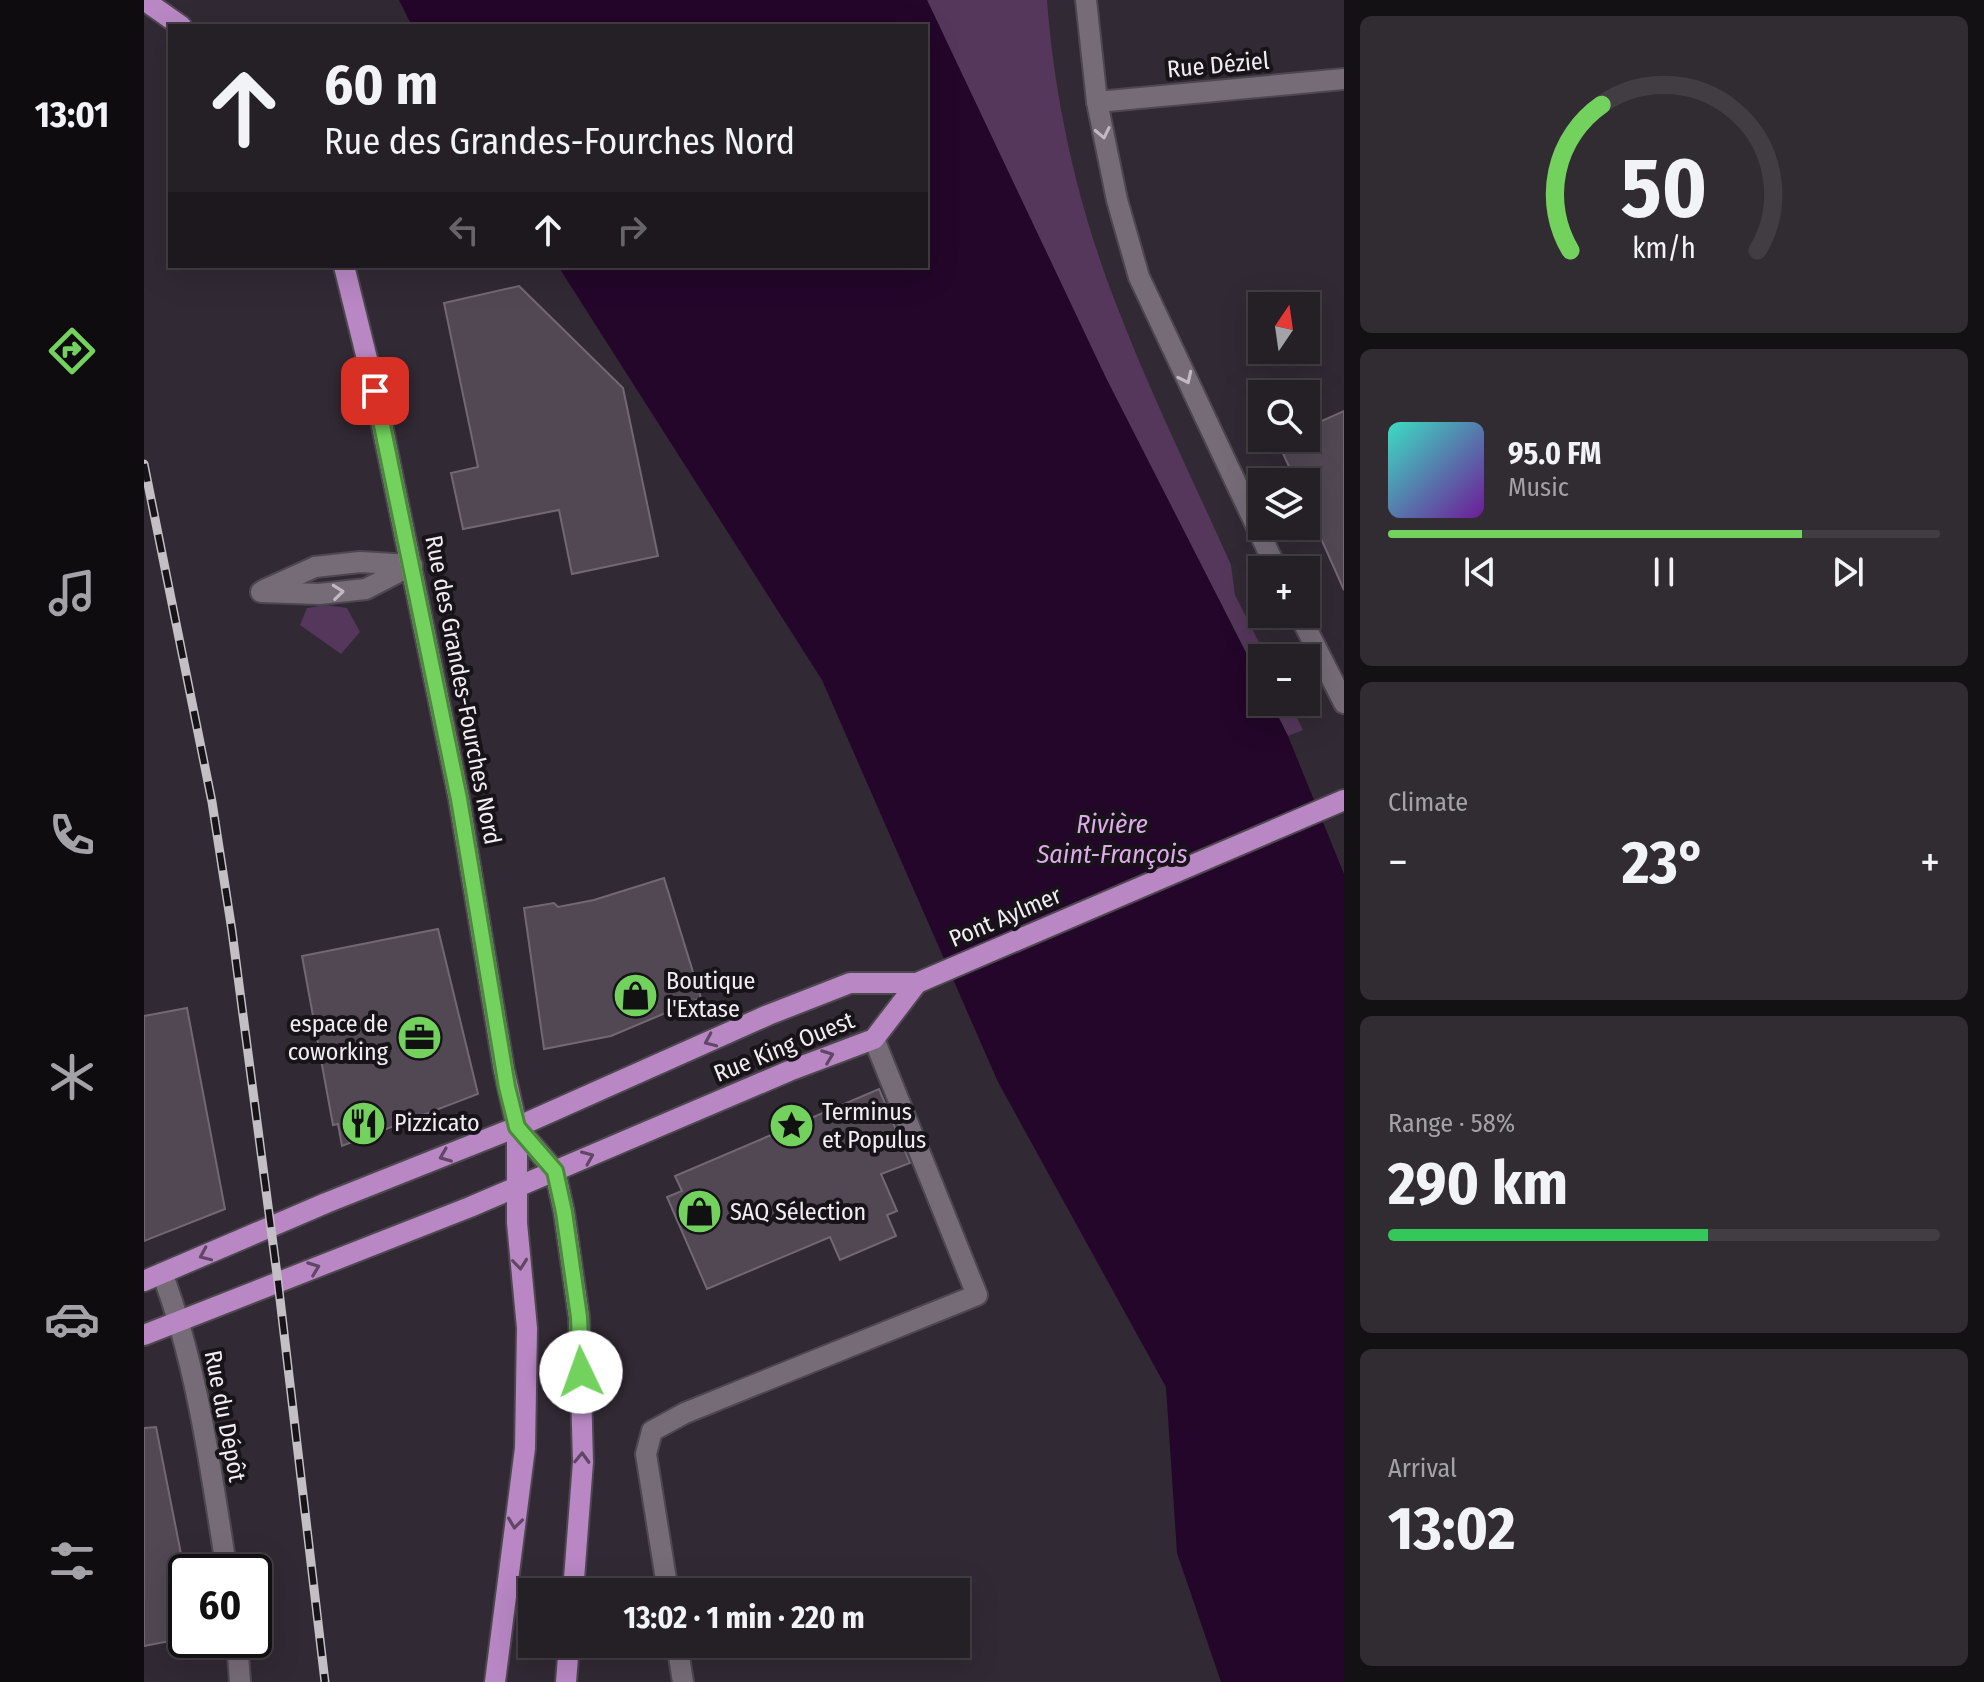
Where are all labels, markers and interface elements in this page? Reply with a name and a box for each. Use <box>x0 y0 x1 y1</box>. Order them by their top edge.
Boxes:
street label: Rue Déziel <box>1166 47 1270 83</box>
text: 60 m <box>324 52 438 119</box>
icon: ahead <box>192 56 296 160</box>
text: 13:01 <box>35 93 109 137</box>
text: Rue des Grandes-Fourches Nord <box>324 120 795 164</box>
one-way arrow <box>1094 125 1111 139</box>
text: 50 <box>1621 138 1707 238</box>
icon: left <box>442 208 486 252</box>
icon: ahead <box>526 208 570 252</box>
icon: right <box>610 208 654 252</box>
text: km/h <box>1632 231 1696 266</box>
north arrow <box>1248 292 1320 364</box>
map controls <box>1248 292 1320 716</box>
icon: directions <box>44 323 100 379</box>
pin <box>341 357 409 425</box>
icon: arrive <box>353 369 397 413</box>
one-way arrow <box>1176 369 1192 384</box>
button: search <box>1248 380 1320 452</box>
text: 95.0 FM <box>1508 436 1601 472</box>
button: layers <box>1248 468 1320 540</box>
text: Music <box>1508 472 1569 503</box>
street label: Rue des Grandes-Fourches Nord <box>419 533 507 847</box>
icon: previous <box>1458 550 1502 594</box>
icon: pause <box>1642 550 1686 594</box>
icon: next <box>1826 550 1870 594</box>
button: + <box>1248 556 1320 628</box>
icon: music <box>44 565 100 621</box>
one-way arrow <box>332 584 345 601</box>
button: − <box>1248 644 1320 716</box>
text: Climate <box>1388 787 1468 818</box>
icon: phone <box>44 807 100 863</box>
water label: Rivière Saint-François <box>1036 809 1187 870</box>
text: 23° <box>1622 827 1706 899</box>
text: − <box>1388 836 1408 889</box>
text: + <box>1920 836 1940 889</box>
street label: Pont Aylmer <box>945 881 1066 953</box>
place label: Boutique l'Extase <box>666 967 755 1023</box>
shop icon: Boutique l'Extase <box>611 971 659 1019</box>
street label: Rue King Ouest <box>710 1006 858 1088</box>
place label: espace de coworking <box>288 1010 389 1066</box>
office icon: espace de coworking <box>395 1014 443 1062</box>
one-way arrow <box>704 1031 718 1047</box>
icon: climate <box>44 1049 100 1105</box>
one-way arrow <box>820 1049 834 1066</box>
place label: Terminus et Populus <box>822 1098 926 1154</box>
restaurant icon: Pizzicato <box>339 1099 387 1147</box>
place icon: Terminus et Populus <box>767 1102 815 1150</box>
text: Range · 58% <box>1388 1108 1515 1139</box>
place label: Pizzicato <box>394 1109 480 1137</box>
one-way arrow <box>439 1146 453 1162</box>
text: 290 km <box>1388 1148 1568 1220</box>
one-way arrow <box>580 1150 594 1166</box>
shop icon: SAQ Sélection <box>675 1188 723 1236</box>
place label: SAQ Sélection <box>730 1198 866 1226</box>
one-way arrow <box>198 1246 213 1262</box>
one-way arrow <box>512 1258 529 1271</box>
one-way arrow <box>306 1261 320 1278</box>
icon: car <box>44 1291 100 1347</box>
position arrow <box>539 1330 623 1414</box>
street label: Rue du Dépôt <box>199 1348 251 1484</box>
one-way arrow <box>574 1451 591 1464</box>
text: Arrival <box>1388 1453 1457 1484</box>
text: 13:02 <box>1388 1493 1516 1565</box>
one-way arrow <box>507 1517 524 1530</box>
icon: filters <box>44 1533 100 1589</box>
speed limit sign: 60 <box>168 1554 272 1658</box>
text: 13:02 · 1 min · 220 m <box>623 1600 865 1636</box>

